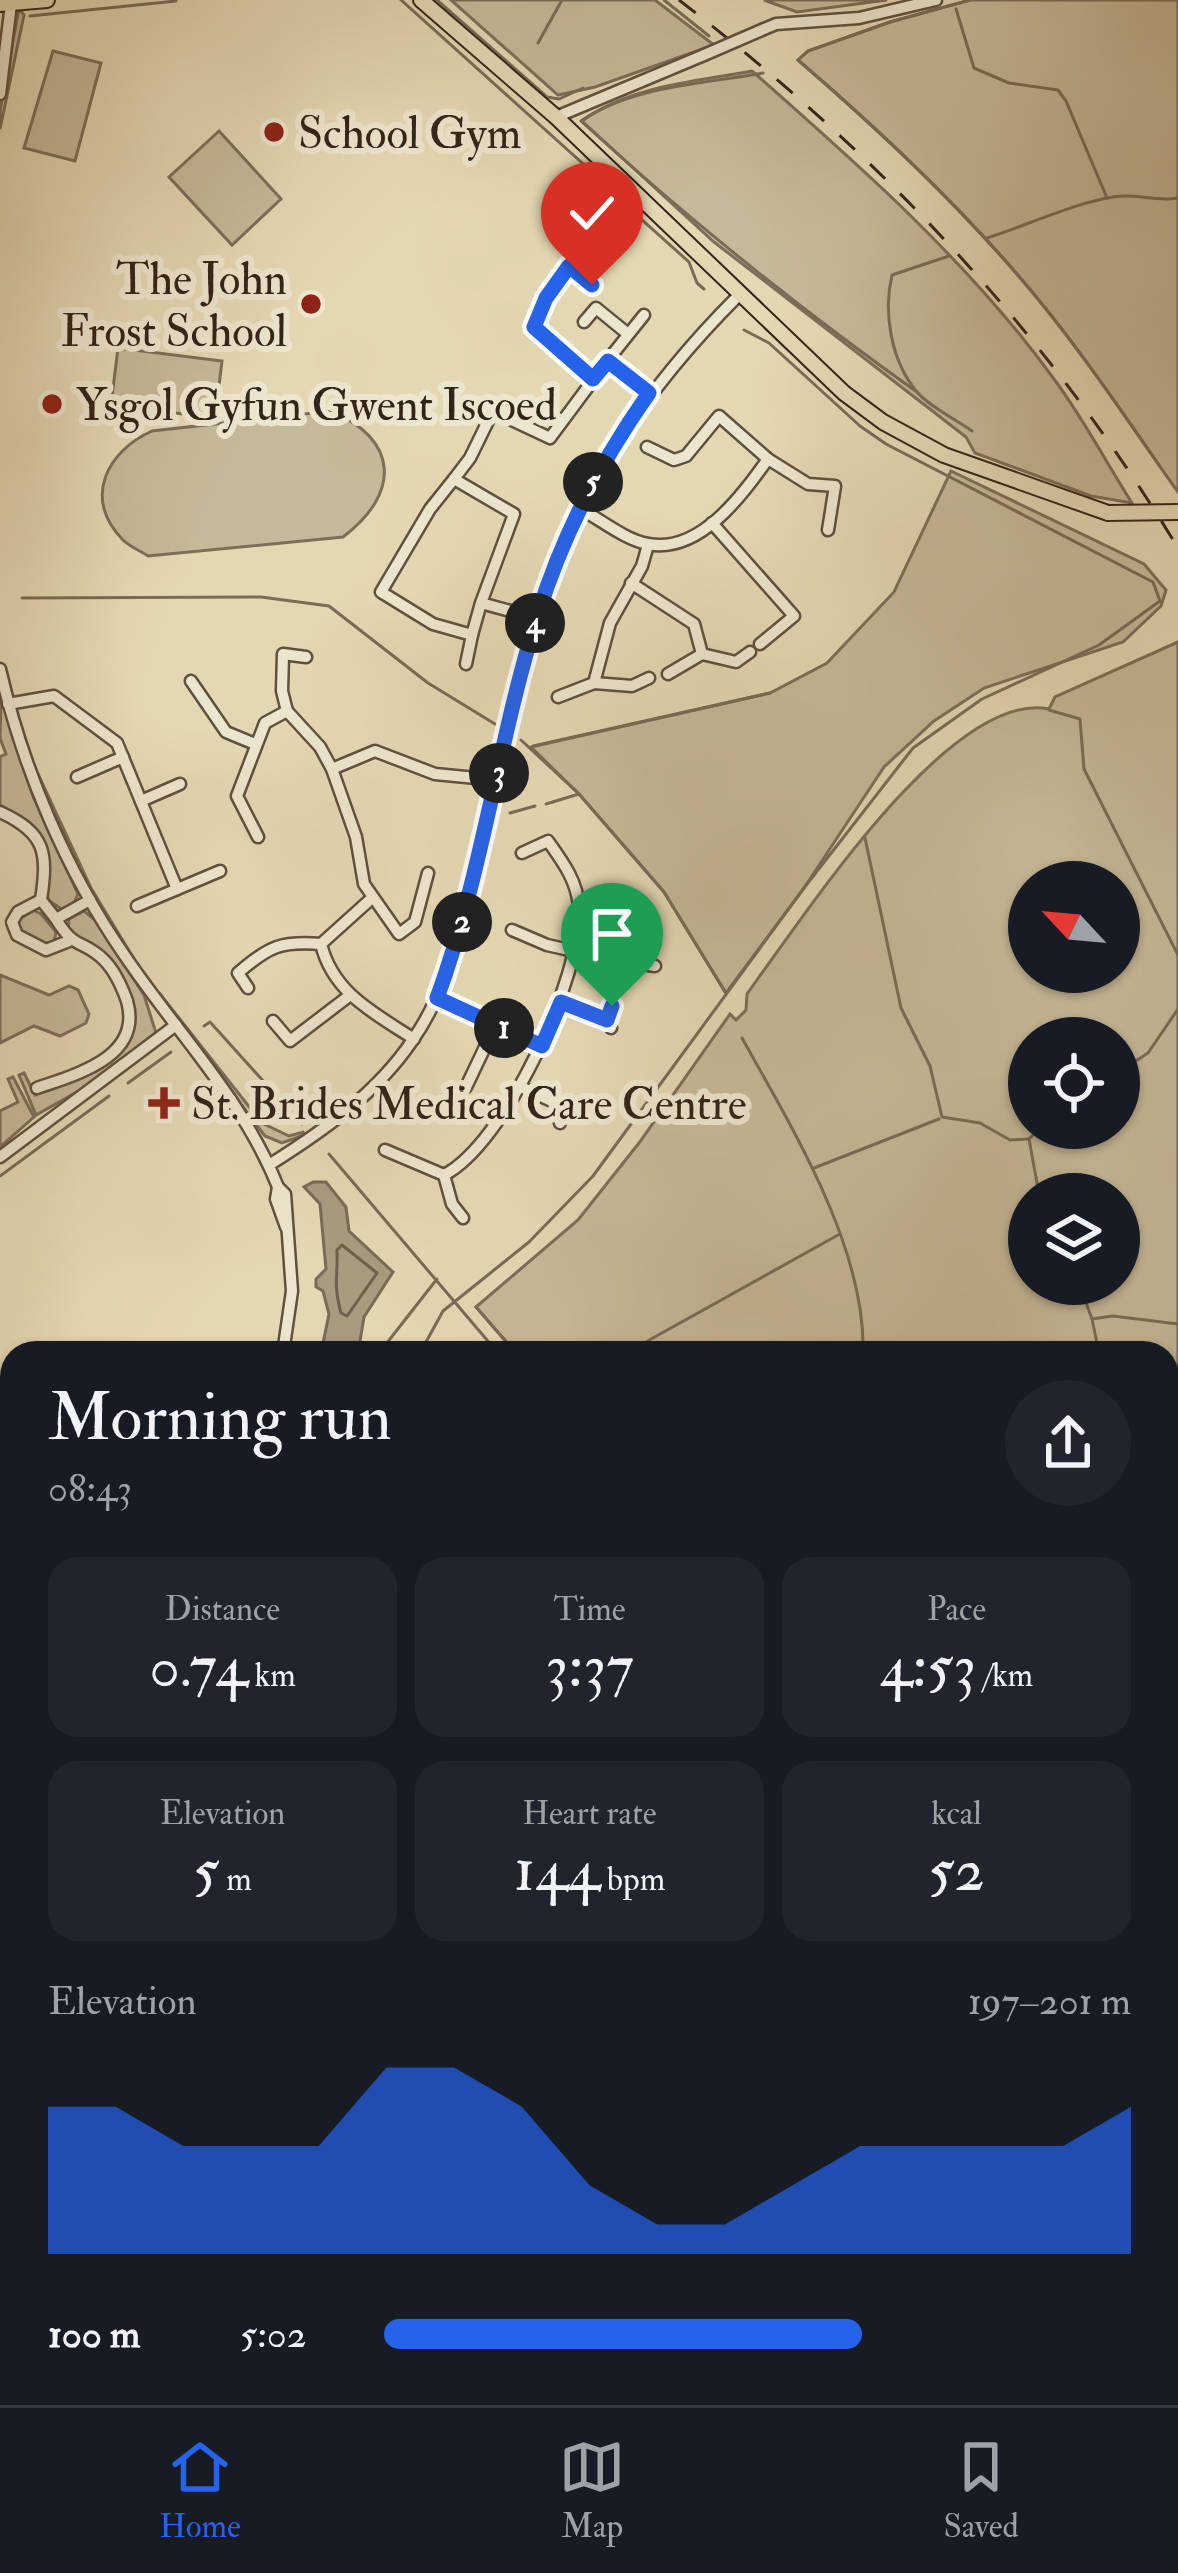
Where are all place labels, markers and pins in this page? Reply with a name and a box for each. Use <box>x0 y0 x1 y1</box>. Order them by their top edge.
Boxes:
place label: School Gym <box>298 106 522 162</box>
marker: School Gym <box>261 119 287 145</box>
pin <box>541 162 643 285</box>
place label: The John Frost School <box>61 252 287 360</box>
marker: The John Frost School <box>298 291 324 317</box>
place label: Ysgol Gyfun Gwent Iscoed <box>76 378 557 434</box>
marker: Ysgol Gyfun Gwent Iscoed <box>39 391 65 417</box>
pin: 5 <box>563 452 623 512</box>
pin: 4 <box>505 593 565 653</box>
pin: 3 <box>469 743 529 803</box>
pin <box>561 883 663 1006</box>
pin: 2 <box>432 892 492 952</box>
pin: 1 <box>474 998 534 1058</box>
place label: St. Brides Medical Care Centre <box>191 1077 747 1133</box>
marker: St. Brides Medical Care Centre <box>148 1087 180 1119</box>

